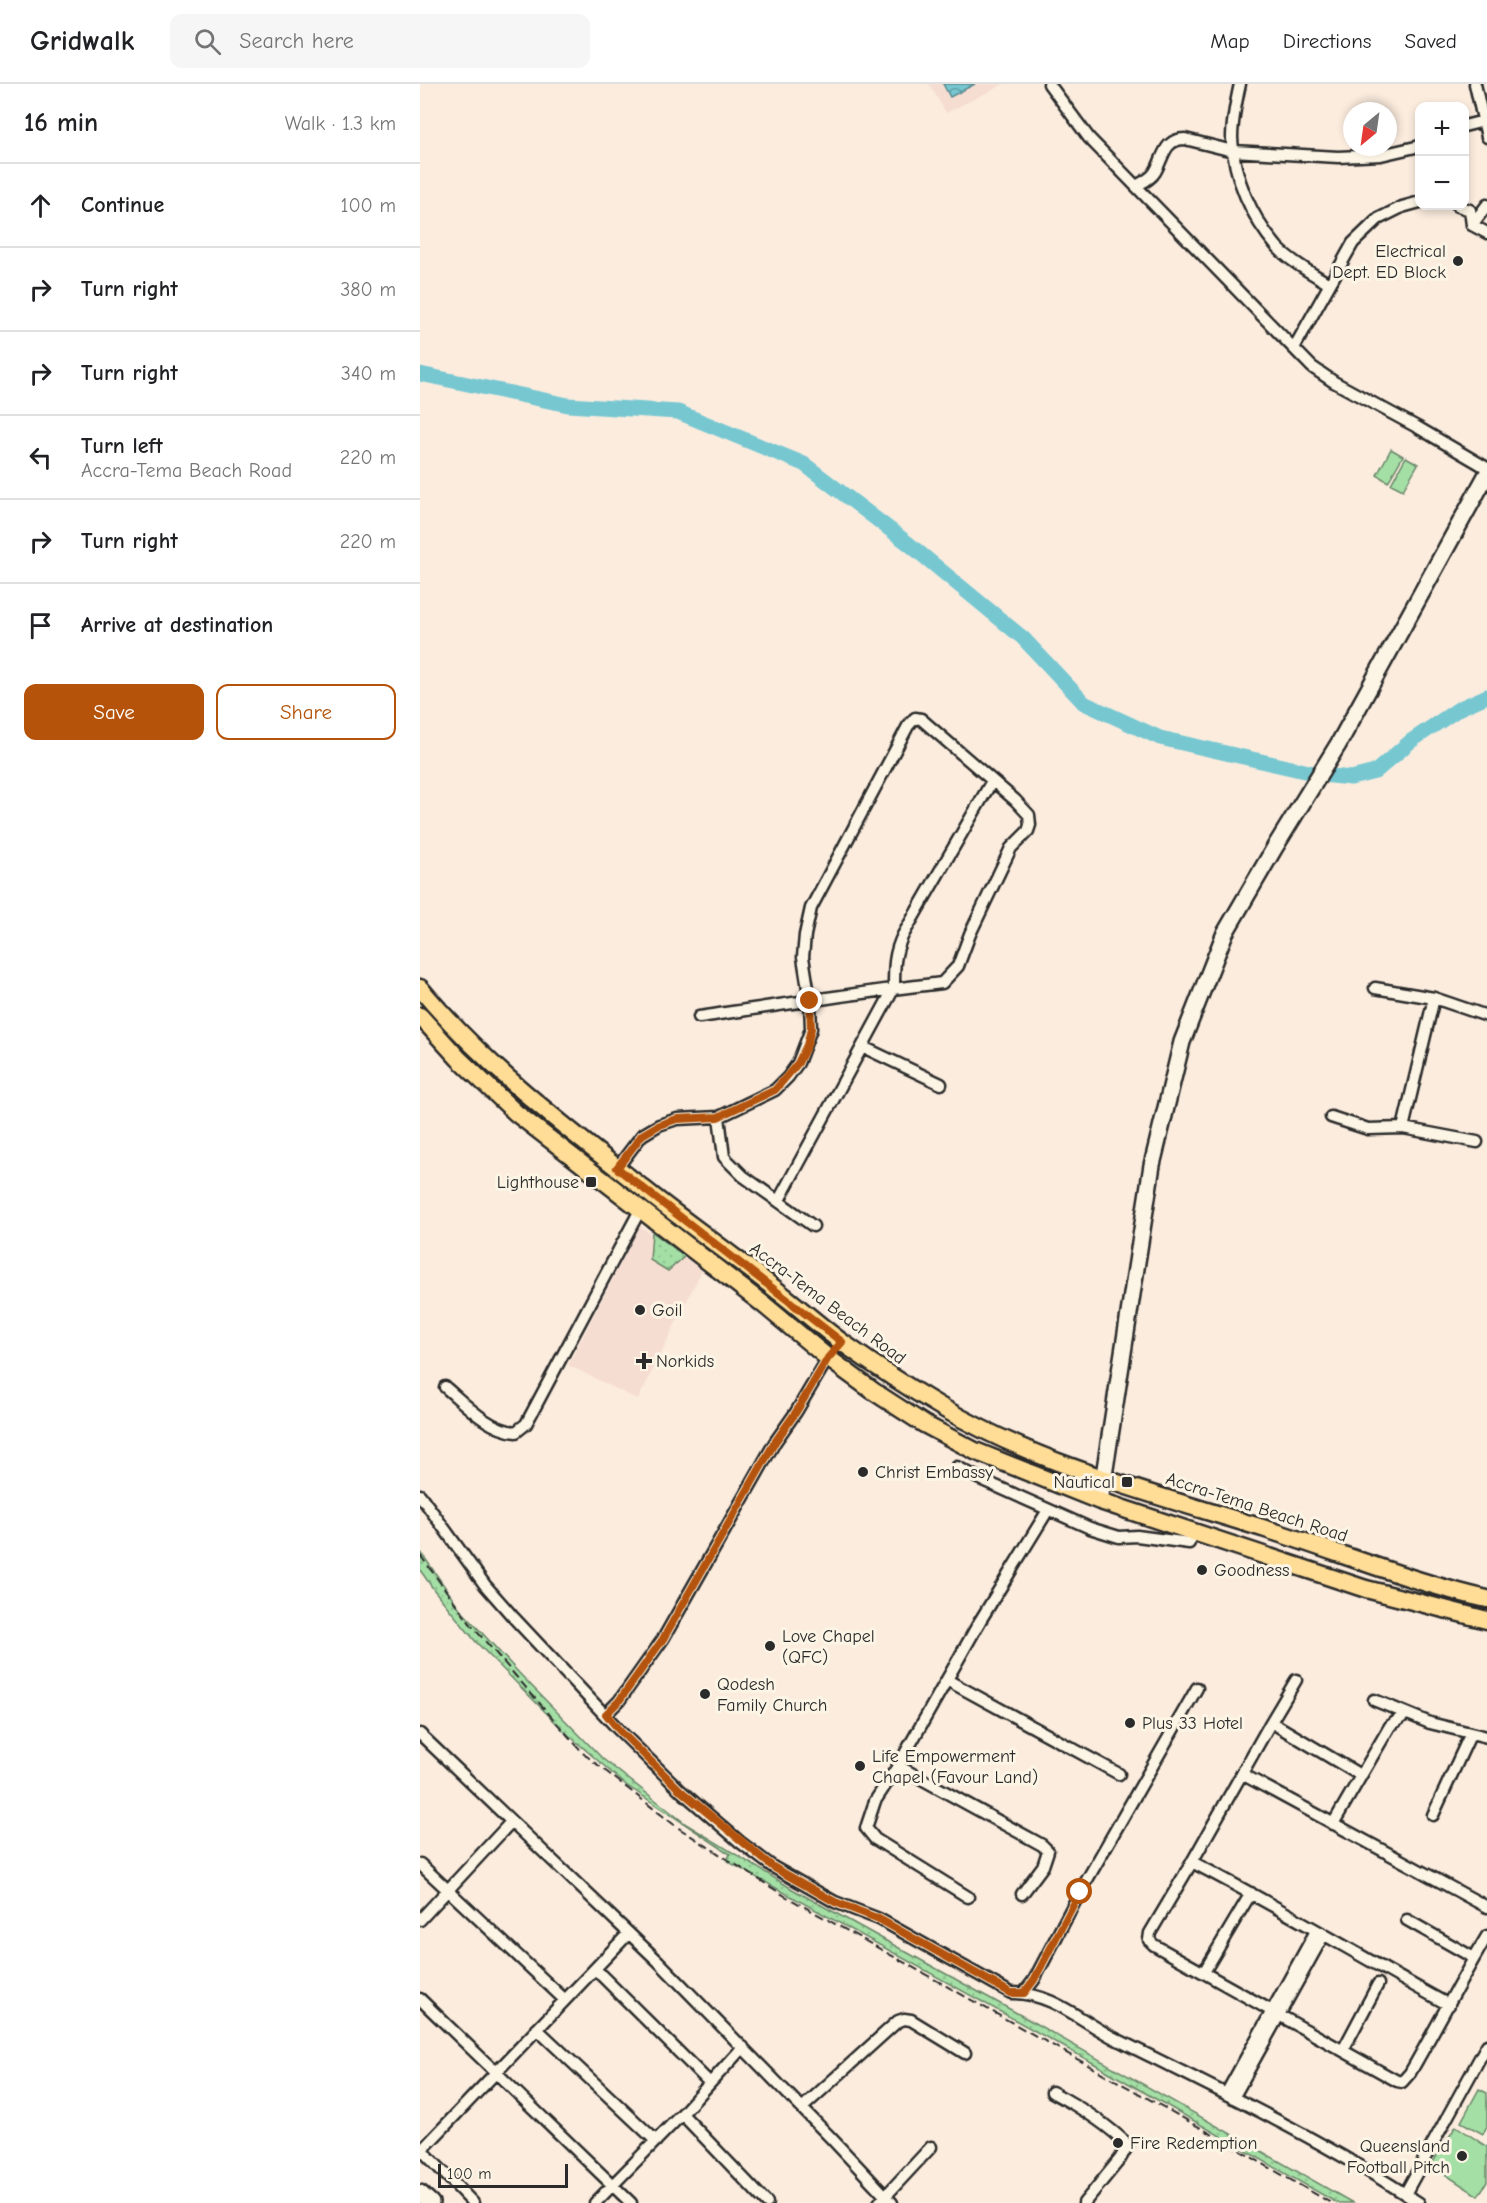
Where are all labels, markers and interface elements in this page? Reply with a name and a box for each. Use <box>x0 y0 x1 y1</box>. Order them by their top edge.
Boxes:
search box <box>170 14 590 68</box>
text: Gridwalk <box>30 25 134 57</box>
icon: search <box>191 25 224 58</box>
text: Search here <box>239 28 354 54</box>
text: Map <box>1210 29 1250 53</box>
text: Directions <box>1283 29 1372 53</box>
text: Saved <box>1405 29 1457 53</box>
north arrow <box>1343 102 1397 156</box>
map controls <box>1415 102 1469 210</box>
button: + <box>1415 102 1469 156</box>
text: 16 min <box>24 108 98 138</box>
text: Walk · 1.3 km <box>285 112 396 135</box>
button: − <box>1415 156 1469 210</box>
icon: ahead <box>24 189 57 222</box>
text: Continue <box>81 192 164 218</box>
text: 100 m <box>341 194 396 217</box>
place label: Electrical Dept. ED Block <box>1332 241 1446 283</box>
marker: Electrical Dept. ED Block <box>1451 254 1465 268</box>
icon: right <box>24 273 57 306</box>
text: Turn right <box>81 276 178 302</box>
text: 380 m <box>340 278 396 301</box>
icon: right <box>24 357 57 390</box>
text: Turn right <box>81 360 178 386</box>
text: 340 m <box>341 362 396 385</box>
text: Turn left <box>81 433 163 459</box>
icon: left <box>24 441 57 474</box>
text: 220 m <box>340 446 396 469</box>
text: Accra-Tema Beach Road <box>81 459 292 482</box>
icon: right <box>24 525 57 558</box>
text: Turn right <box>81 528 178 554</box>
text: 220 m <box>340 530 396 553</box>
icon: arrive <box>24 609 57 642</box>
text: Arrive at destination <box>81 612 273 638</box>
button: Save <box>24 684 204 740</box>
button: Share <box>216 684 396 740</box>
route end <box>796 987 822 1013</box>
place label: Lighthouse <box>497 1172 579 1193</box>
marker: Lighthouse <box>584 1175 598 1189</box>
street label: Accra-Tema Beach Road <box>746 1238 910 1369</box>
place label: Goil <box>652 1300 682 1321</box>
marker: Goil <box>633 1303 647 1317</box>
place label: Norkids <box>656 1351 714 1372</box>
marker: Norkids <box>637 1354 651 1368</box>
place label: Christ Embassy <box>875 1462 994 1483</box>
marker: Christ Embassy <box>856 1465 870 1479</box>
street label: Accra-Tema Beach Road <box>1163 1468 1350 1547</box>
place label: Nautical <box>1054 1472 1115 1493</box>
marker: Nautical <box>1120 1475 1134 1489</box>
place label: Goodness <box>1214 1560 1289 1581</box>
marker: Goodness <box>1195 1563 1209 1577</box>
place label: Love Chapel (QFC) <box>782 1626 875 1668</box>
marker: Love Chapel (QFC) <box>763 1639 777 1653</box>
place label: Qodesh Family Church <box>717 1674 827 1716</box>
marker: Qodesh Family Church <box>698 1687 712 1701</box>
place label: Plus 33 Hotel <box>1142 1713 1243 1734</box>
marker: Plus 33 Hotel <box>1123 1716 1137 1730</box>
place label: Life Empowerment Chapel (Favour Land) <box>872 1746 1038 1788</box>
marker: Life Empowerment Chapel (Favour Land) <box>853 1759 867 1773</box>
route start <box>1066 1878 1092 1904</box>
place label: Fire Redemption <box>1130 2133 1257 2154</box>
marker: Fire Redemption <box>1111 2136 1125 2150</box>
place label: Queensland Football Pitch <box>1347 2136 1450 2178</box>
marker: Queensland Football Pitch <box>1455 2149 1469 2163</box>
scale bar <box>438 2161 568 2188</box>
text: 100 m <box>447 2165 491 2183</box>

